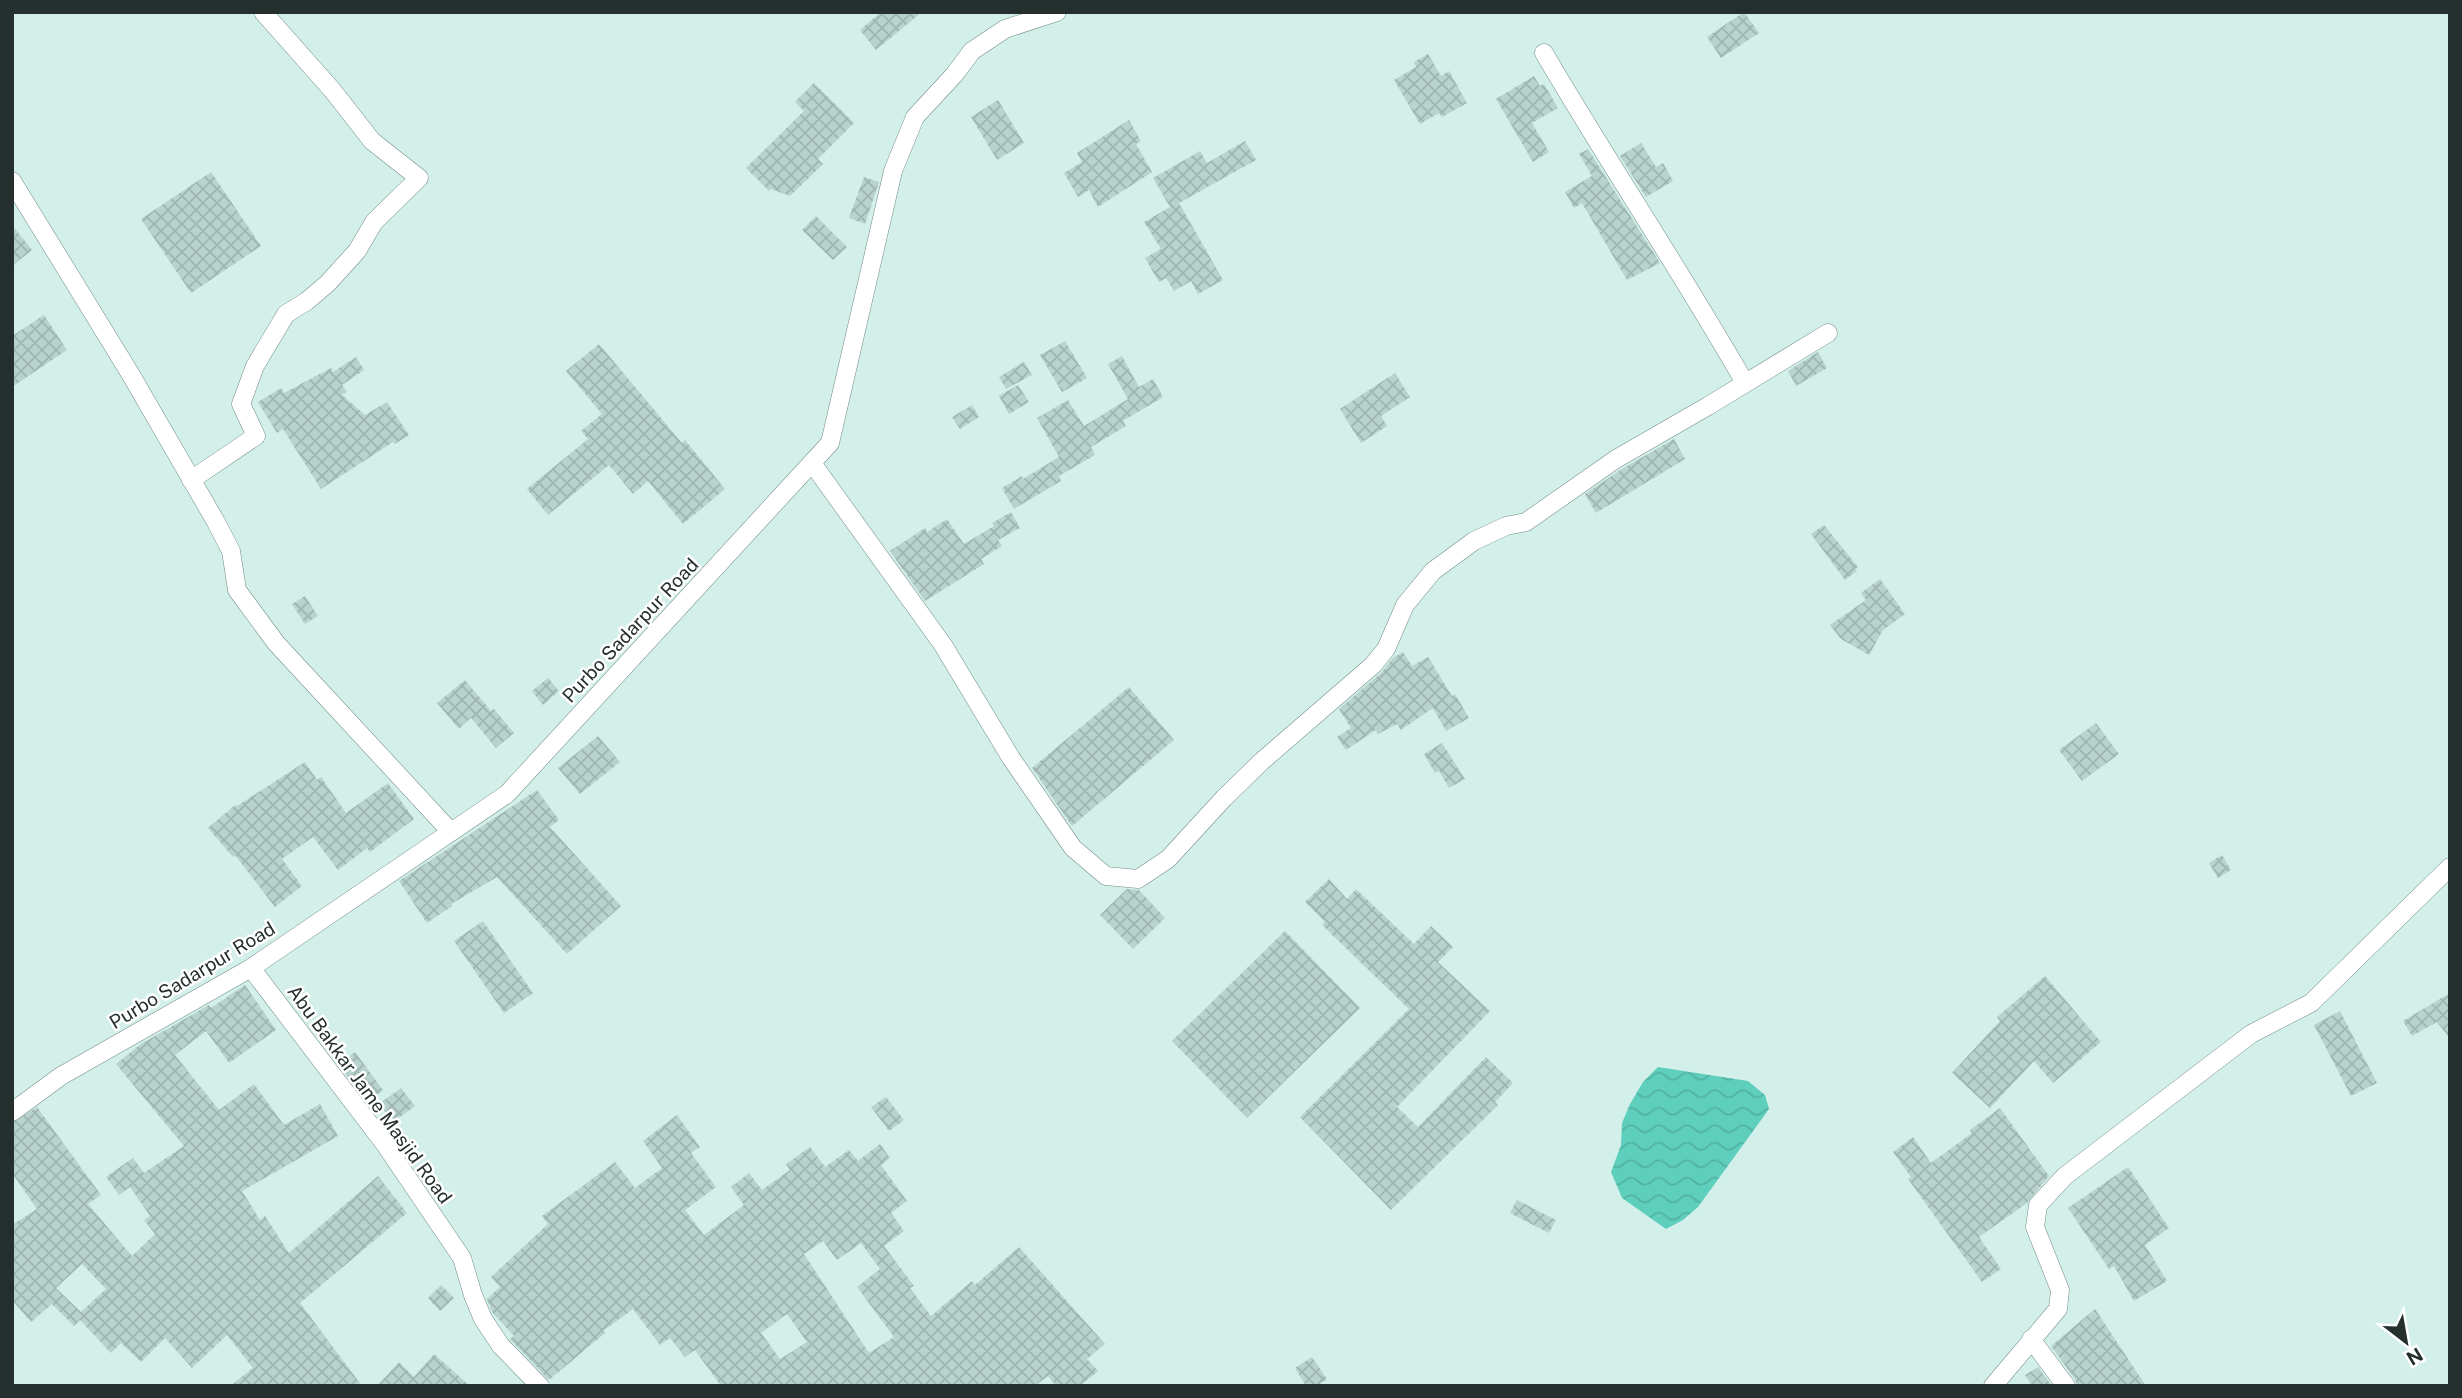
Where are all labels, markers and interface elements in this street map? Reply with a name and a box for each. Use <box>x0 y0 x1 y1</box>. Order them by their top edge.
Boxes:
street label: Purbo Sadarpur Road <box>557 553 703 707</box>
street label: Purbo Sadarpur Road <box>105 917 279 1033</box>
street label: Abu Bakkar Jame Masjid Road <box>283 981 457 1207</box>
north arrow <box>2371 1307 2441 1377</box>
text: N <box>2403 1343 2427 1370</box>

